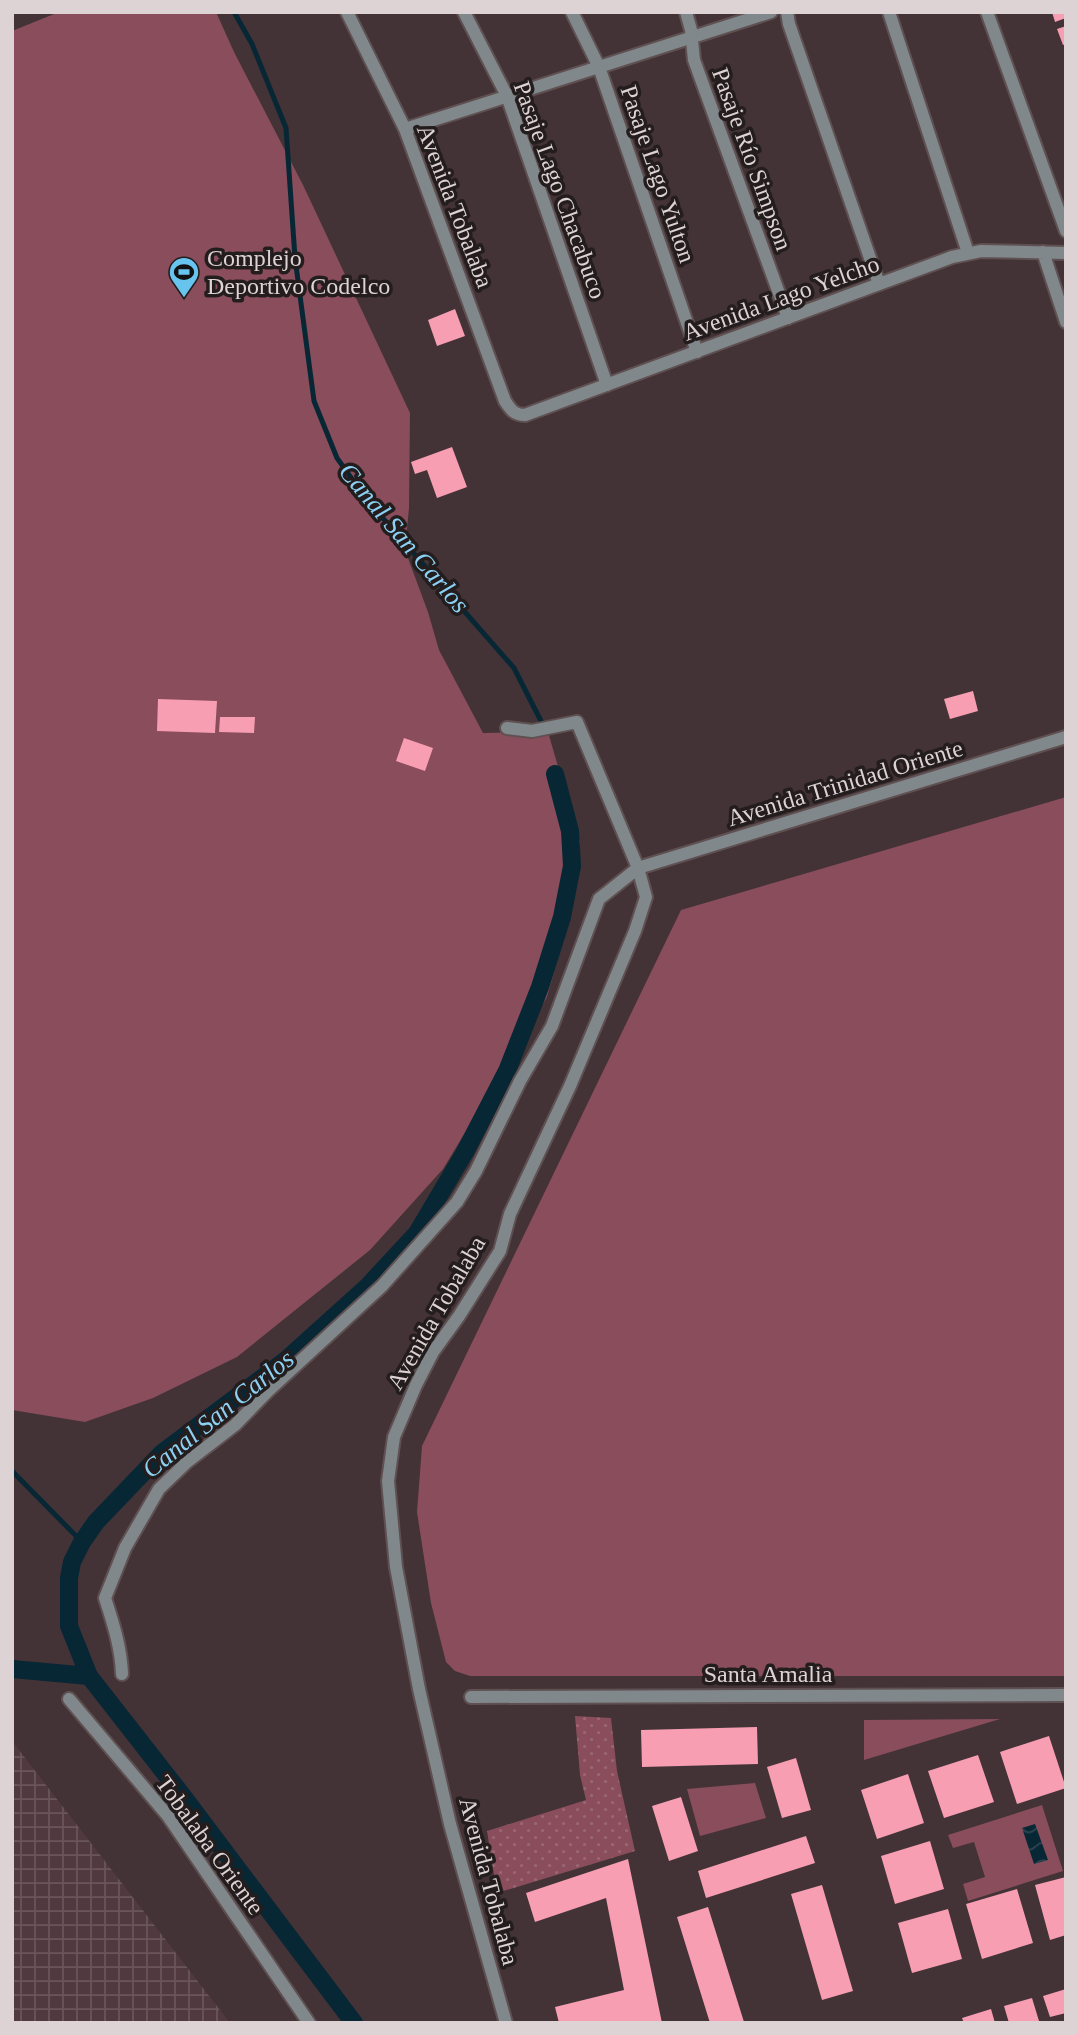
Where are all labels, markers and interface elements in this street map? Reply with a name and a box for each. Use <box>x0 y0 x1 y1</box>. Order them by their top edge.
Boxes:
street label: Pasaje Río Simpson <box>707 64 797 254</box>
street label: Pasaje Lago Chacabuco <box>509 78 611 302</box>
street label: Pasaje Lago Yulton <box>615 82 701 266</box>
street label: Avenida Tobalaba <box>412 121 498 292</box>
place label: Complejo Deportivo Codelco <box>207 245 390 299</box>
street label: Avenida Lago Yelcho <box>679 250 883 346</box>
sports icon: Complejo Deportivo Codelco <box>167 255 201 299</box>
water label: Canal San Carlos <box>333 457 475 619</box>
street label: Avenida Trinidad Oriente <box>724 735 966 831</box>
street label: Avenida Tobalaba <box>382 1231 491 1394</box>
water label: Canal San Carlos <box>136 1344 300 1484</box>
street label: Santa Amalia <box>704 1661 833 1687</box>
street label: Tobalaba Oriente <box>151 1770 269 1920</box>
street label: Avenida Tobalaba <box>454 1794 524 1968</box>

